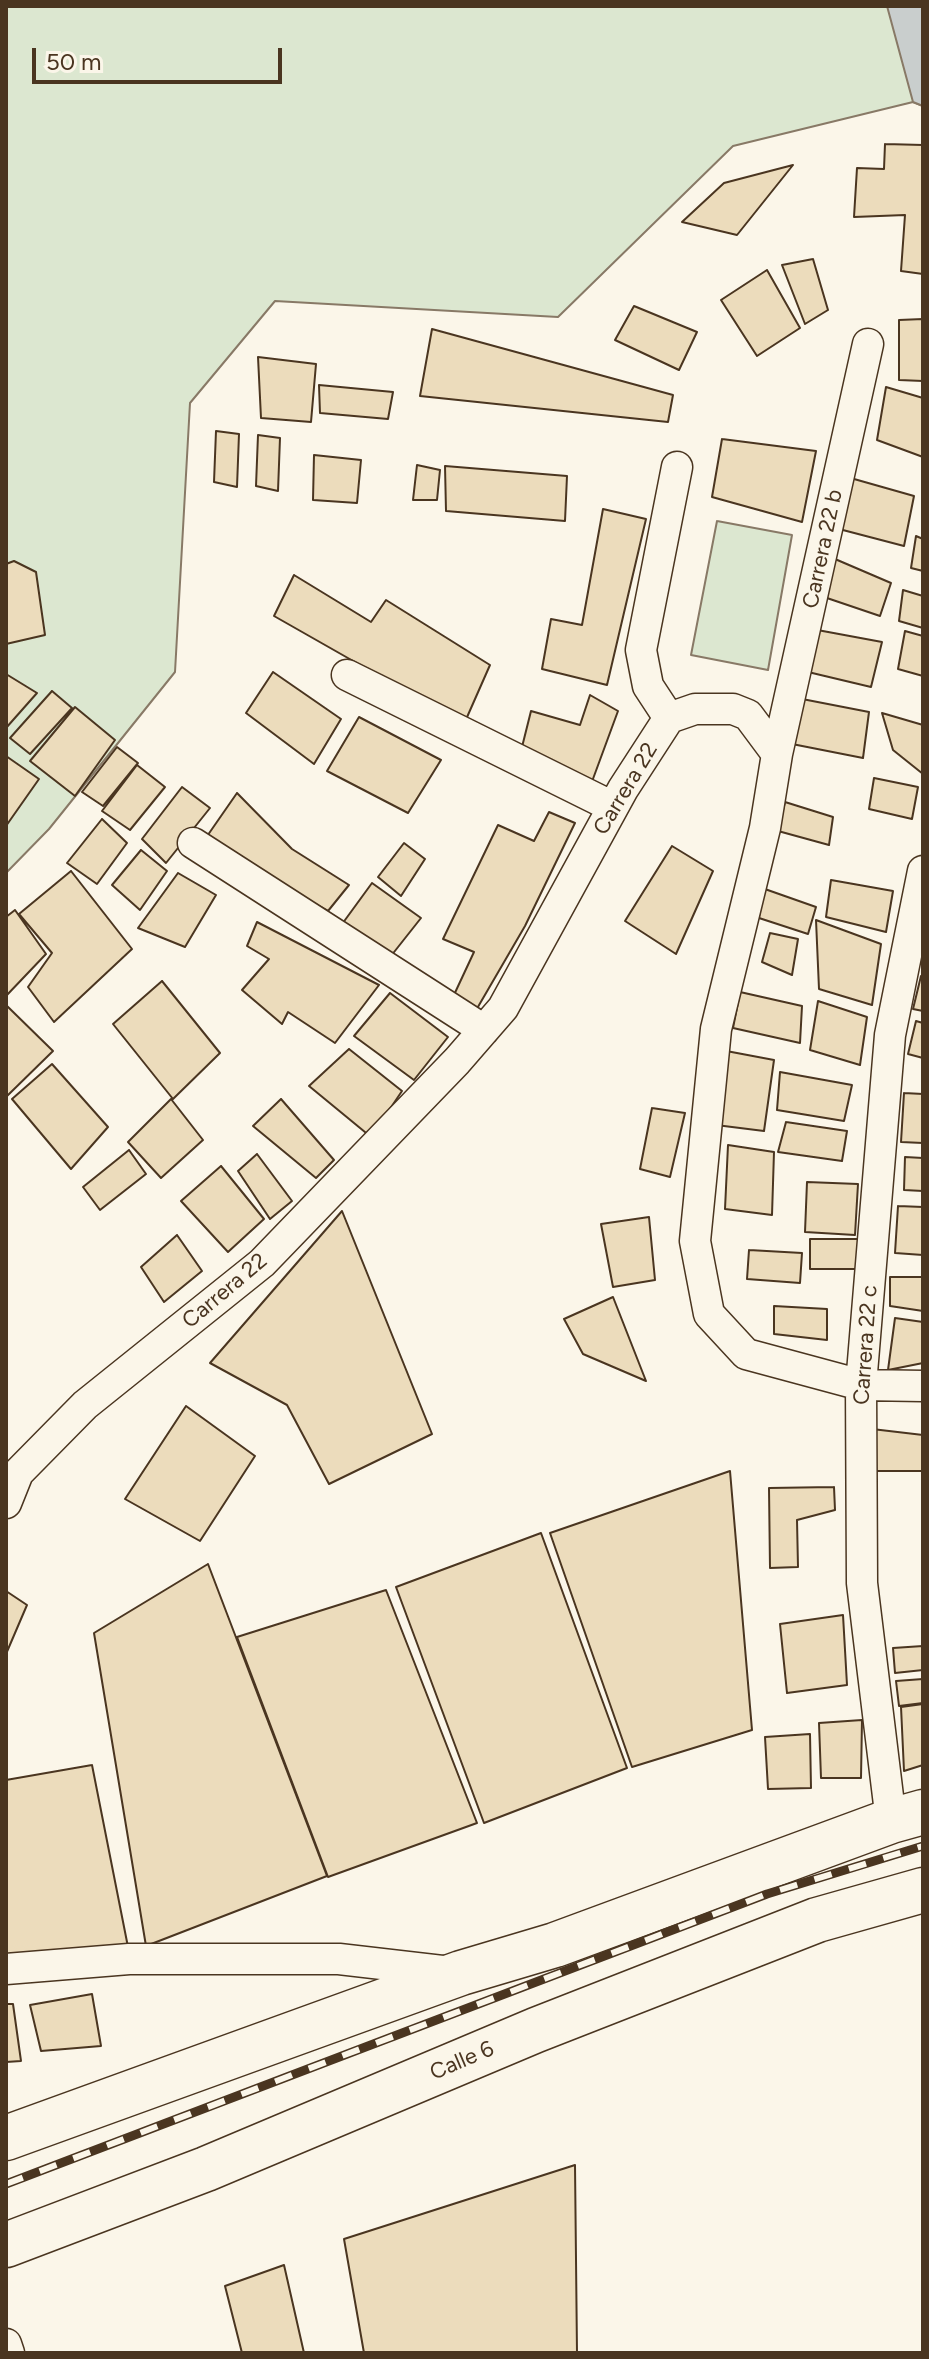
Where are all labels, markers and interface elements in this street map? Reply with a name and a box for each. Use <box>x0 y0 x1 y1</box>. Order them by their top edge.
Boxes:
scale bar <box>36 32 286 82</box>
text: 50 m <box>46 47 102 76</box>
street label: Carrera 22 b <box>798 487 848 611</box>
street label: Carrera 22 <box>588 738 664 840</box>
street label: Carrera 22 <box>177 1248 273 1334</box>
street label: Carrera 22 c <box>849 1284 883 1406</box>
street label: Calle 6 <box>426 2036 498 2086</box>

